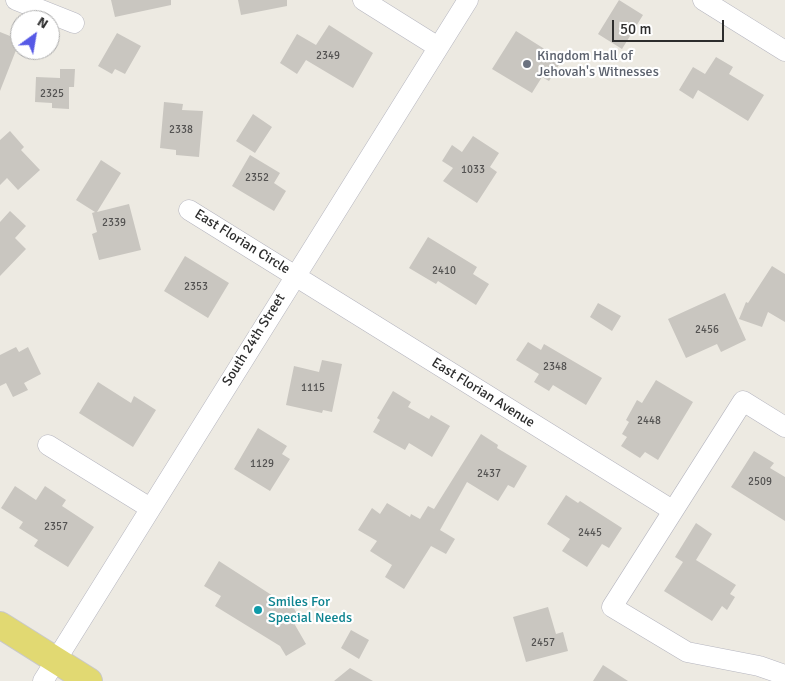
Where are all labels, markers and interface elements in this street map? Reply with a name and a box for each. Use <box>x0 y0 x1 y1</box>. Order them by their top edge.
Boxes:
north arrow <box>10 10 60 60</box>
scale bar <box>615 10 728 42</box>
text: N <box>34 13 51 32</box>
text: 50 m <box>620 20 651 38</box>
place label: Kingdom Hall of Jehovah's Witnesses <box>537 48 659 80</box>
house number: 2349 <box>316 49 340 63</box>
marker: Kingdom Hall of Jehovah's Witnesses <box>521 58 533 70</box>
house number: 2325 <box>40 87 64 101</box>
house number: 2338 <box>169 123 193 137</box>
house number: 1033 <box>461 163 485 177</box>
house number: 2352 <box>245 171 269 185</box>
street label: East Florian Circle <box>191 206 293 278</box>
house number: 2339 <box>102 216 126 230</box>
house number: 2410 <box>432 264 456 278</box>
house number: 2353 <box>184 280 208 294</box>
street label: South 24th Street <box>219 291 289 389</box>
house number: 2456 <box>695 323 719 337</box>
street label: East Florian Avenue <box>428 355 538 431</box>
house number: 2348 <box>543 360 567 374</box>
house number: 1115 <box>301 381 325 395</box>
house number: 2448 <box>637 414 661 428</box>
house number: 1129 <box>250 457 274 471</box>
house number: 2437 <box>477 467 501 481</box>
house number: 2509 <box>748 475 772 489</box>
house number: 2357 <box>44 520 68 534</box>
house number: 2445 <box>578 526 602 540</box>
place label: Smiles For Special Needs <box>268 594 352 626</box>
marker: Smiles For Special Needs <box>252 604 264 616</box>
house number: 2457 <box>531 636 555 650</box>

